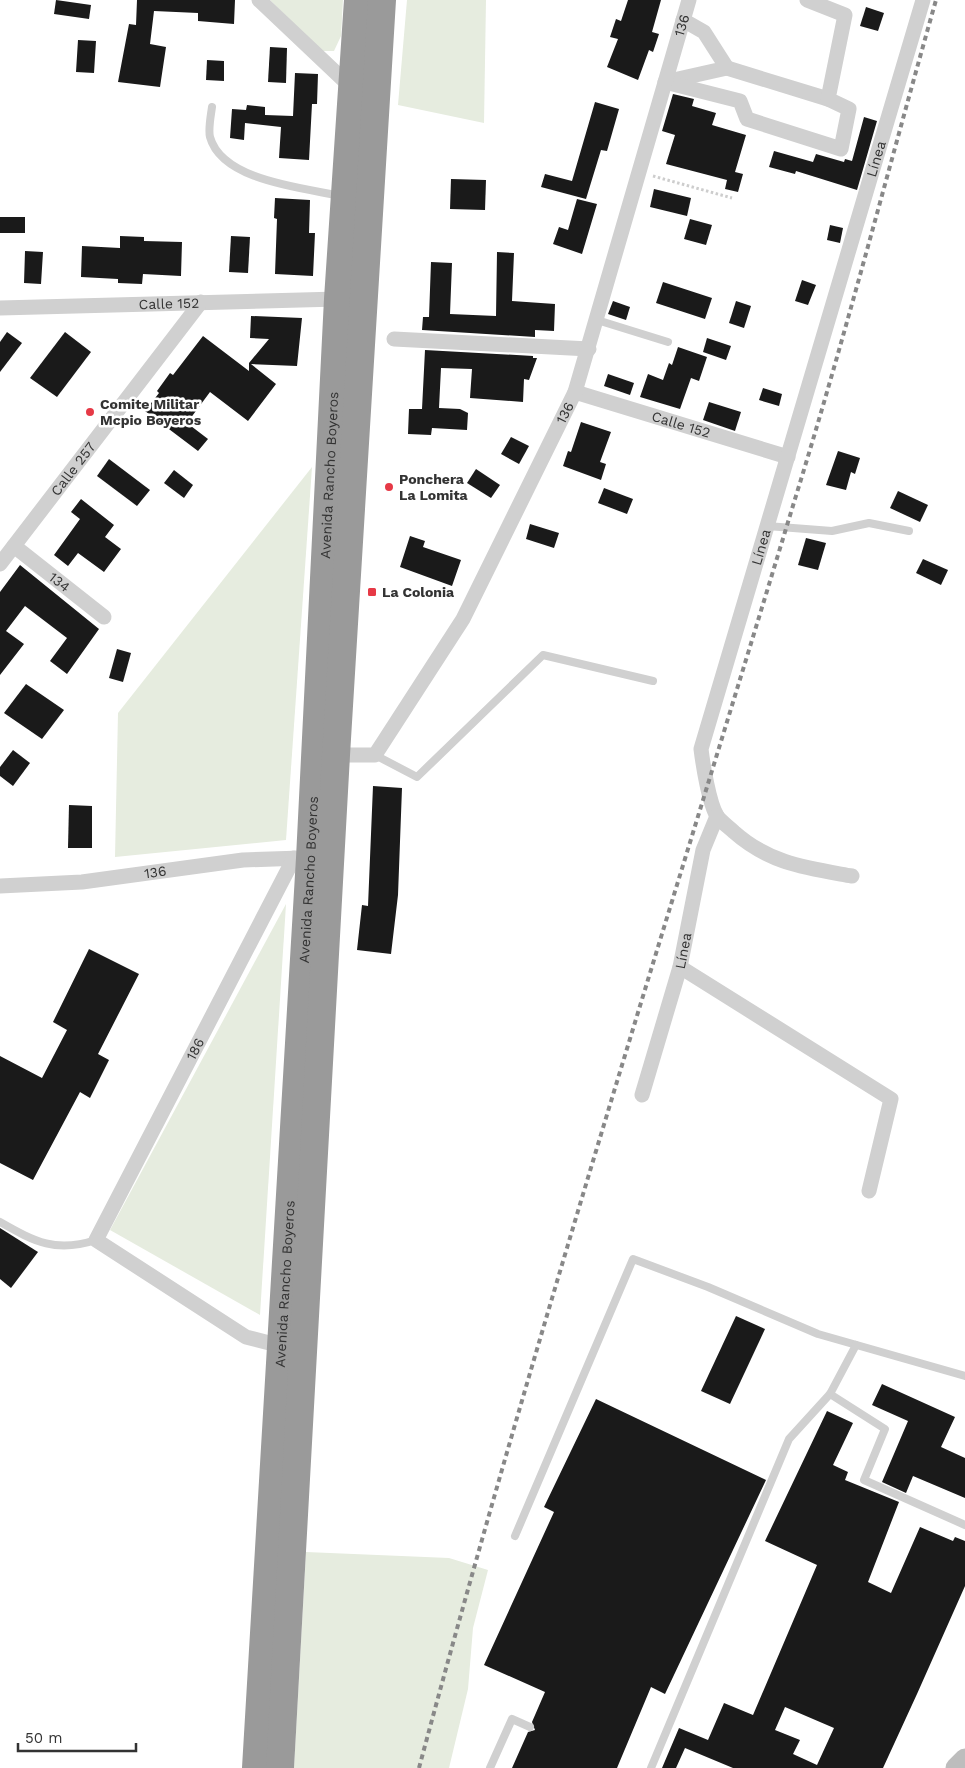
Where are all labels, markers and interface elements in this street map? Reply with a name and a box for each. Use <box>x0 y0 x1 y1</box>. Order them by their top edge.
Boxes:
street label: 136 <box>671 12 692 38</box>
street label: Línea <box>863 139 889 179</box>
street label: Calle 152 <box>138 295 199 312</box>
street label: Avenida Rancho Boyeros <box>317 391 341 559</box>
place label: Comite Militar Mcpio Boyeros <box>100 396 202 428</box>
street label: 136 <box>553 399 577 426</box>
marker: Comite Militar Mcpio Boyeros <box>84 406 96 418</box>
street label: Calle 152 <box>650 408 712 441</box>
street label: Calle 257 <box>47 439 99 499</box>
place label: Ponchera La Lomita <box>399 471 469 503</box>
marker: Ponchera La Lomita <box>383 481 395 493</box>
street label: Línea <box>748 527 774 567</box>
street label: 134 <box>46 569 73 595</box>
place label: La Colonia <box>382 584 455 600</box>
marker: La Colonia <box>366 586 378 598</box>
street label: Avenida Rancho Boyeros <box>296 796 321 964</box>
street label: 136 <box>143 863 167 881</box>
street label: Línea <box>672 931 695 970</box>
street label: 186 <box>183 1035 207 1063</box>
street label: Avenida Rancho Boyeros <box>272 1200 298 1368</box>
scale bar <box>18 1720 135 1752</box>
text: 50 m <box>25 1729 62 1747</box>

